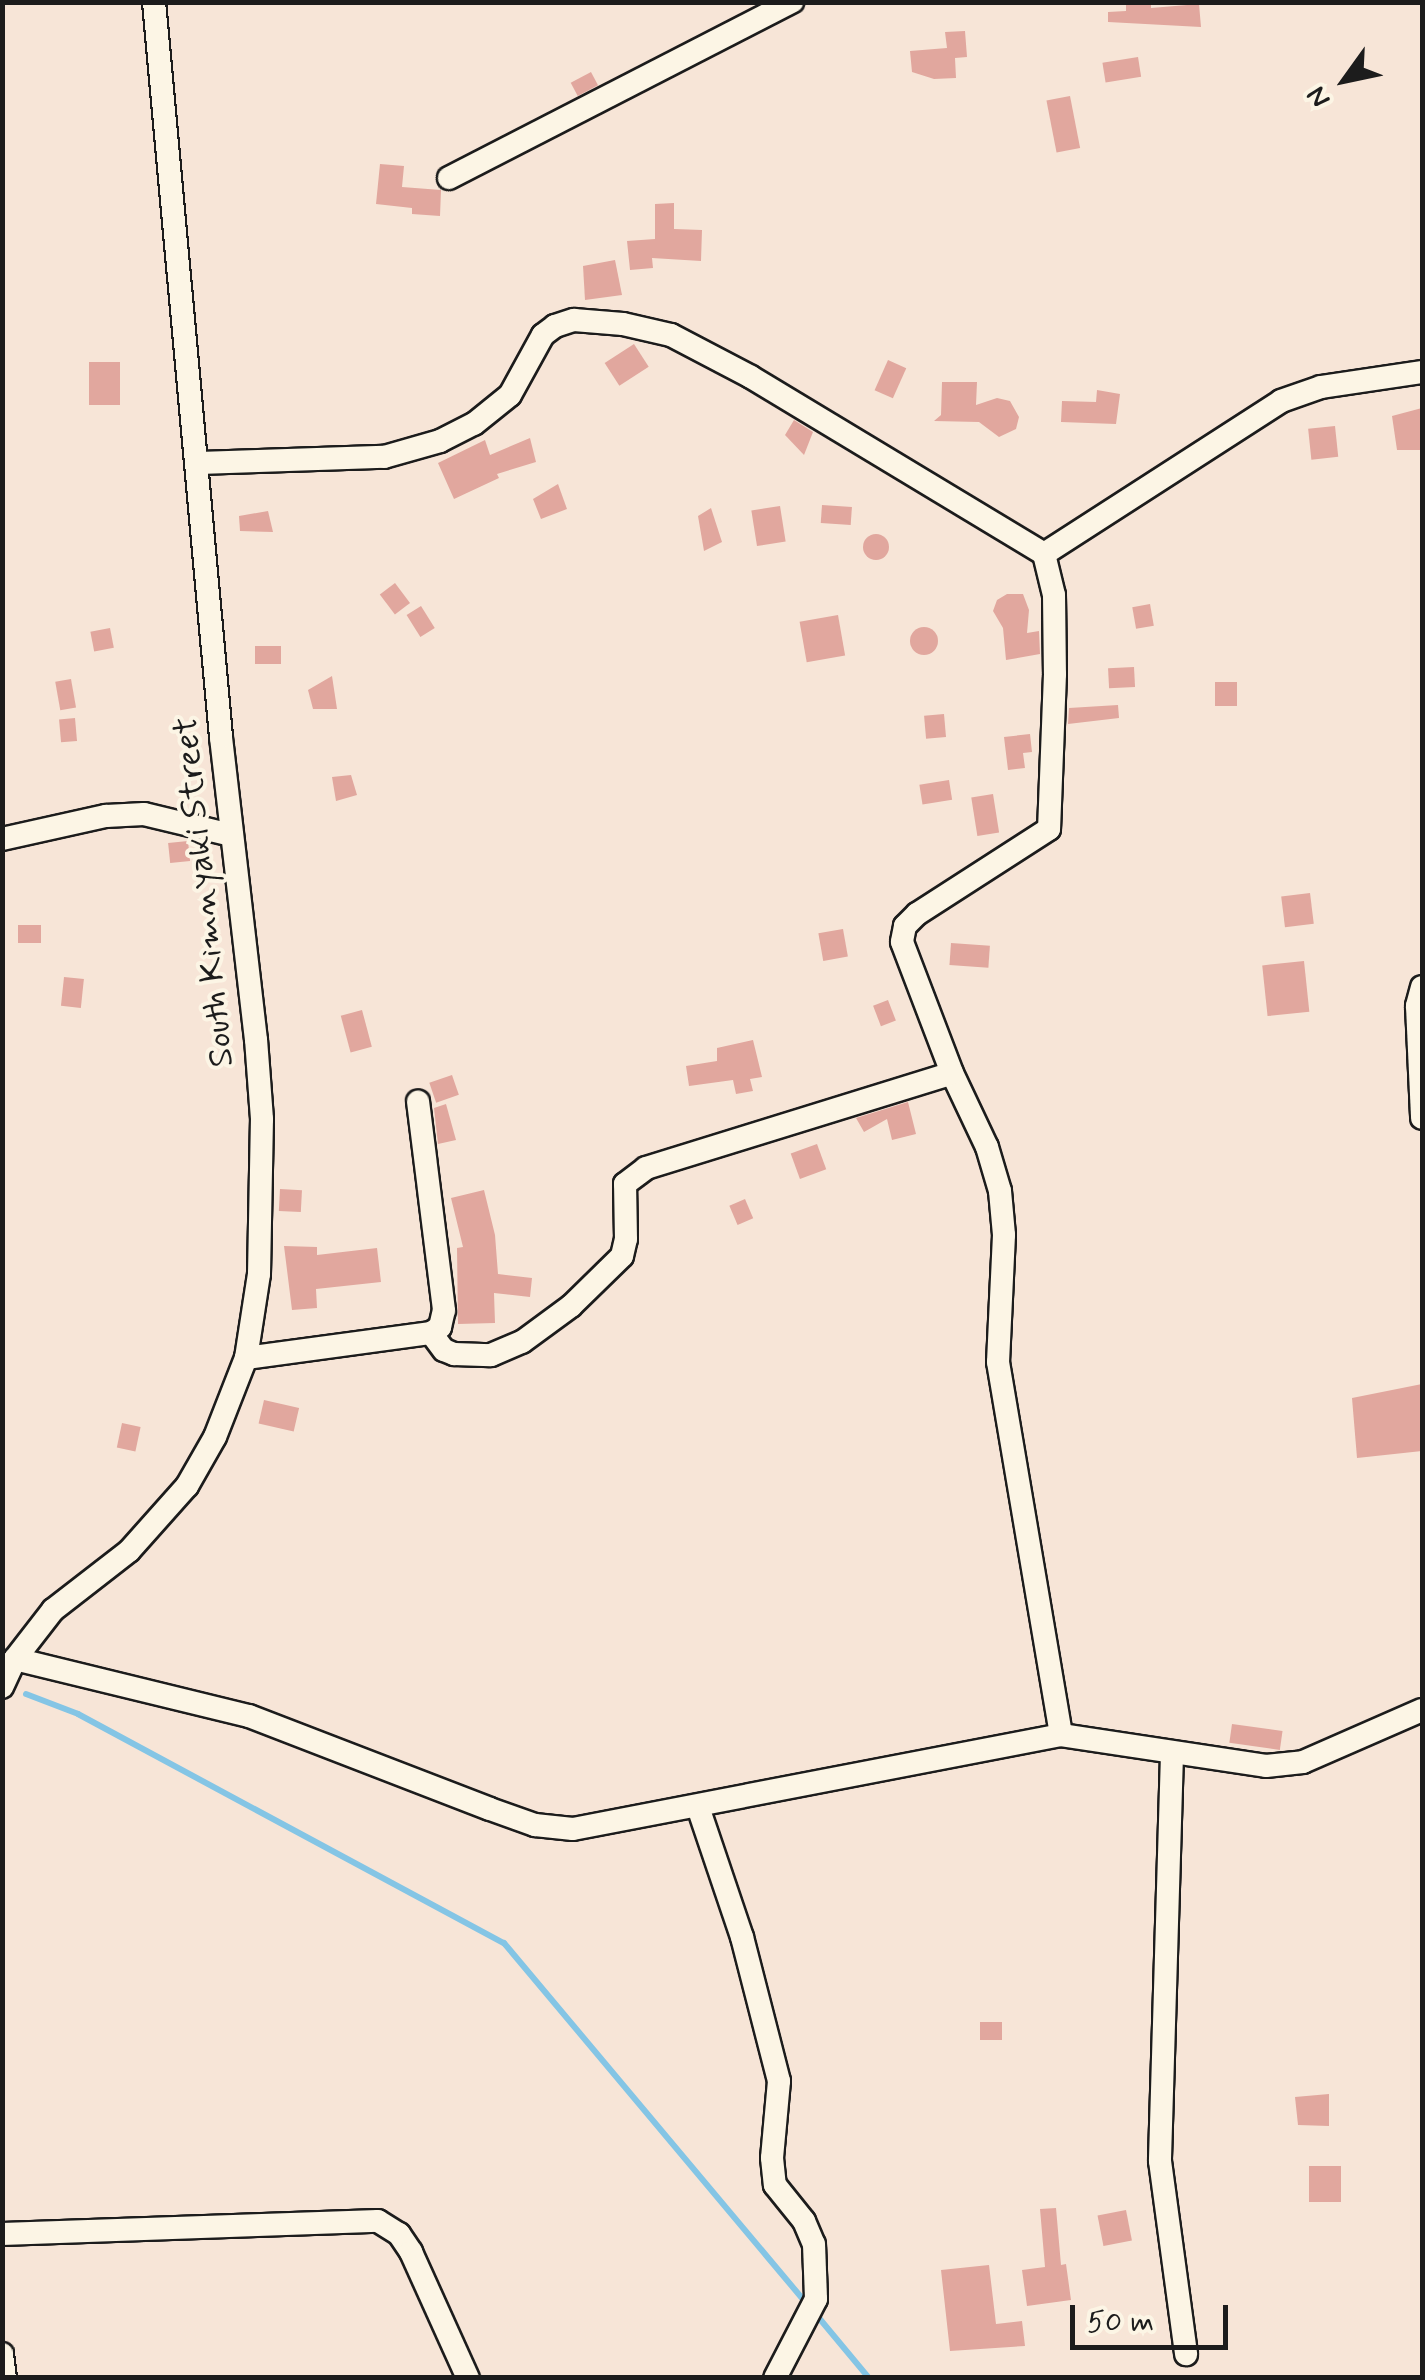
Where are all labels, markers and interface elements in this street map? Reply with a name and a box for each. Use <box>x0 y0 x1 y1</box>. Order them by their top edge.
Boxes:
north arrow <box>1295 30 1395 130</box>
text: N <box>1299 79 1340 115</box>
street label: South Kimnyaki Street <box>165 716 243 1068</box>
scale bar <box>1075 2285 1232 2347</box>
text: 50 m <box>1087 2303 1154 2342</box>

